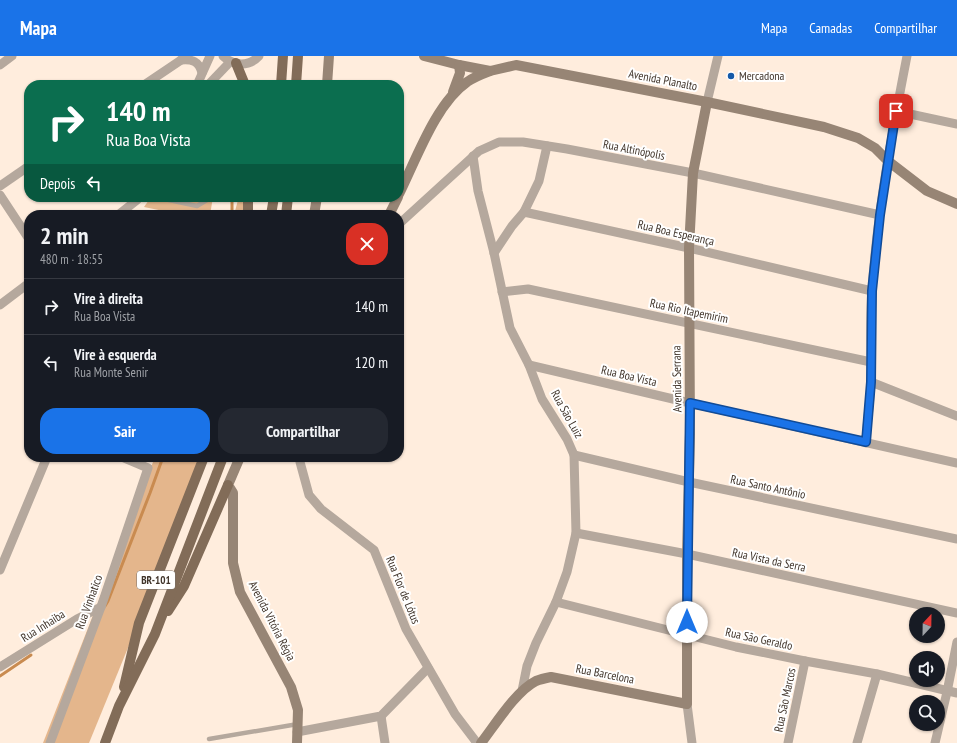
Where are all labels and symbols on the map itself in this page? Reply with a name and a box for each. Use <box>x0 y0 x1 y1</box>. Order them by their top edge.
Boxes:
street label: Avenida Planalto <box>628 66 699 94</box>
place label: Mercadona <box>739 68 785 83</box>
marker: Mercadona <box>726 71 736 81</box>
pin <box>879 94 913 128</box>
street label: Rua Altinópolis <box>602 136 666 163</box>
street label: Rua Boa Esperança <box>636 216 716 249</box>
street label: Rua Rio Itapemirim <box>649 295 730 326</box>
street label: Avenida Serrana <box>668 345 685 413</box>
street label: Rua Boa Vista <box>600 362 659 389</box>
street label: Rua São Luiz <box>548 387 587 441</box>
street label: Rua Santo Antônio <box>729 471 807 502</box>
street label: Rua Vista da Serra <box>731 544 807 575</box>
street label: Rua Flor de Lótus <box>383 554 424 626</box>
road number: BR-101 <box>137 571 175 589</box>
street label: Rua Vinhatico <box>72 573 105 631</box>
street label: Avenida Vitória Régia <box>246 578 299 663</box>
position arrow <box>666 601 708 643</box>
street label: Rua Inhaiba <box>18 606 68 645</box>
north arrow <box>909 607 945 643</box>
street label: Rua São Geraldo <box>724 624 794 653</box>
street label: Rua Barcelona <box>575 661 636 687</box>
street label: Rua São Marcos <box>770 667 799 733</box>

